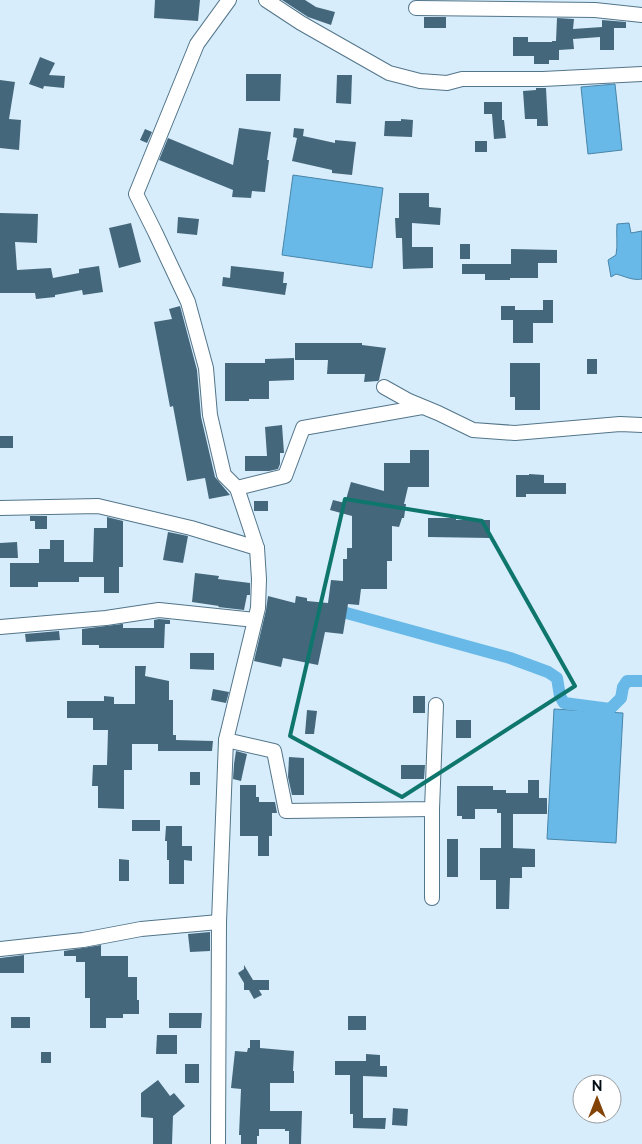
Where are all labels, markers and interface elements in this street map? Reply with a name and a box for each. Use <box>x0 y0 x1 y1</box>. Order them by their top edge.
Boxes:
north arrow <box>572 1074 622 1124</box>
text: N <box>592 1078 602 1094</box>

